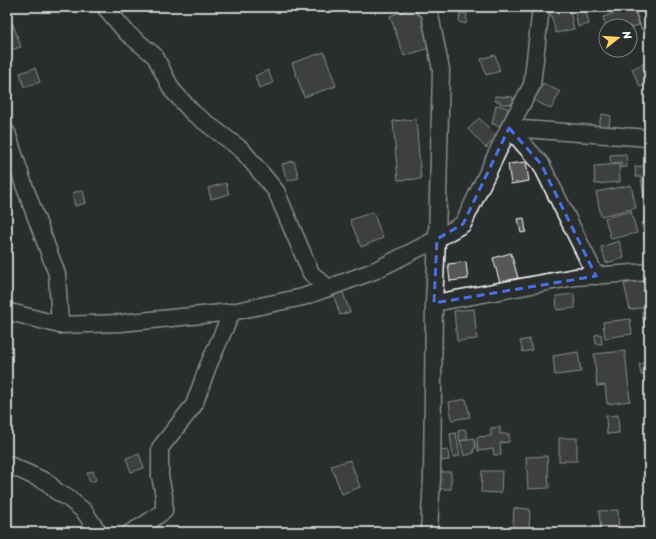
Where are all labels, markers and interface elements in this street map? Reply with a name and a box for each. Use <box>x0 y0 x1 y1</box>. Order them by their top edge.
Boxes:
north arrow <box>598 18 638 58</box>
text: N <box>617 28 637 42</box>

